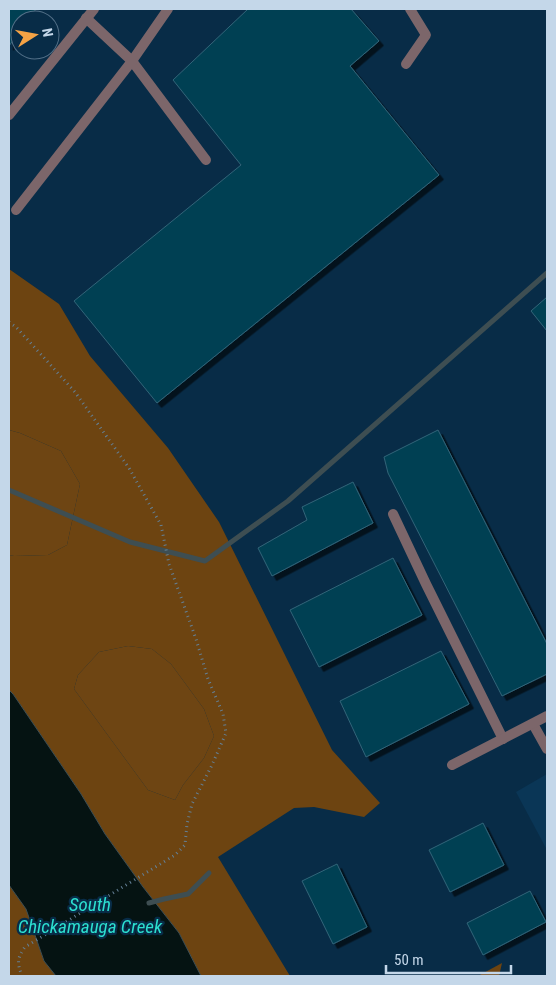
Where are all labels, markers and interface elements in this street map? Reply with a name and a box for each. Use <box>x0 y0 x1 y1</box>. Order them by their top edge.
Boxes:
north arrow <box>10 10 60 60</box>
text: N <box>39 27 56 38</box>
water label: South Chickamauga Creek <box>18 893 163 938</box>
scale bar <box>386 942 511 974</box>
text: 50 m <box>394 951 424 969</box>

